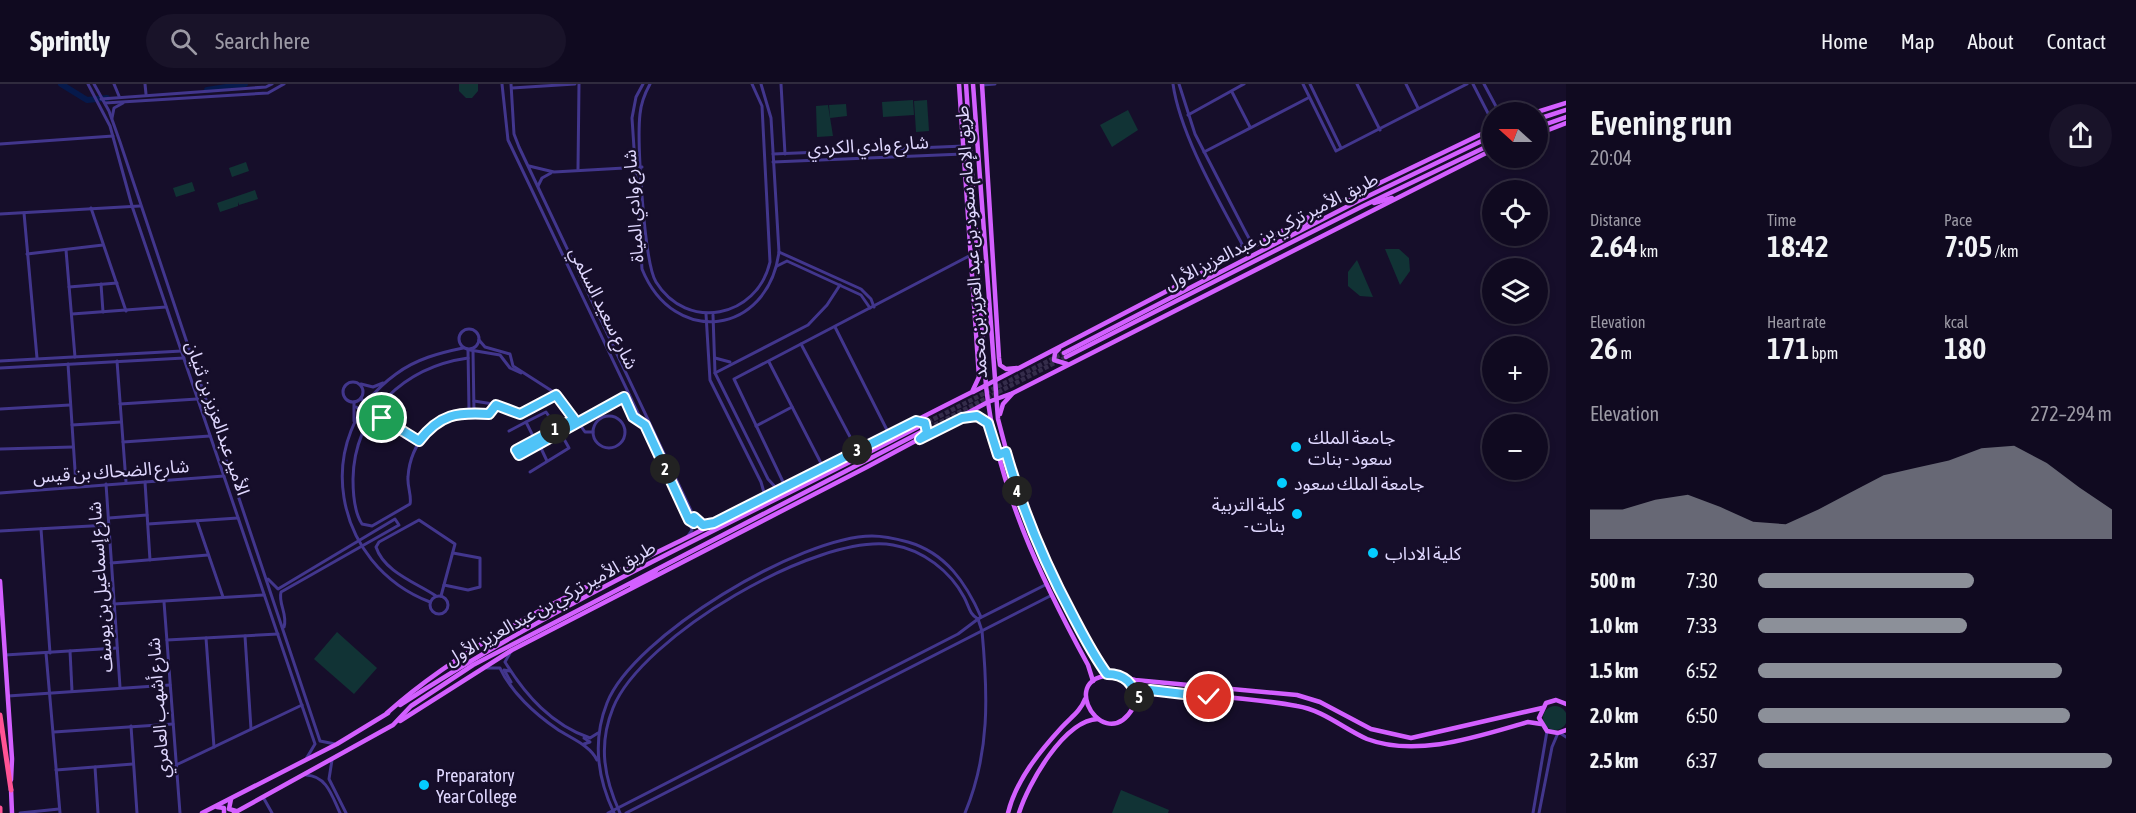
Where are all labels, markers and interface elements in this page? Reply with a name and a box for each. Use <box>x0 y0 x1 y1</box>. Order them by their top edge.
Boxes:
search box <box>146 14 566 68</box>
text: Sprintly <box>30 25 110 57</box>
icon: search <box>167 25 200 58</box>
text: Search here <box>215 28 310 54</box>
text: Home <box>1821 29 1868 53</box>
text: Map <box>1901 29 1935 53</box>
text: About <box>1968 29 2014 53</box>
text: Contact <box>2047 29 2106 53</box>
north arrow <box>1482 102 1548 168</box>
map controls <box>1482 102 1548 480</box>
street label: طريق الإمام سعود بن عبد العزيز بن محمد <box>951 104 995 379</box>
text: Evening run <box>1590 104 1732 142</box>
button: share <box>2049 104 2112 167</box>
street label: شارع وادي الكردي <box>807 131 929 163</box>
text: 20:04 <box>1590 146 1632 169</box>
street label: شارع وادي المياة <box>619 149 651 263</box>
street label: طريق الأمير تركي بن عبدالعزيز الأول <box>1161 168 1383 297</box>
button: locate <box>1482 180 1548 246</box>
text: Distance <box>1590 211 1641 229</box>
text: Time <box>1767 211 1796 229</box>
text: Pace <box>1944 211 1972 229</box>
text: 2.64 <box>1590 229 1638 263</box>
text: 18:42 <box>1767 229 1829 263</box>
text: 7:05 <box>1944 229 1992 263</box>
text: km <box>1638 242 1658 260</box>
text: /km <box>1992 242 2018 260</box>
street label: شارع سعيد السلمي <box>562 244 643 374</box>
button: layers <box>1482 258 1548 324</box>
text: Elevation <box>1590 313 1645 331</box>
text: Heart rate <box>1767 313 1826 331</box>
text: kcal <box>1944 313 1968 331</box>
text: 26 <box>1590 331 1618 365</box>
text: 171 <box>1767 331 1809 365</box>
text: 180 <box>1944 331 1986 365</box>
button: + <box>1482 336 1548 402</box>
street label: الأمير عبدالعزيز بن ثنيان <box>181 338 254 498</box>
text: m <box>1618 344 1632 362</box>
text: bpm <box>1809 344 1838 362</box>
pin <box>356 392 407 443</box>
icon: arrive <box>365 401 398 434</box>
text: Elevation <box>1590 402 1659 425</box>
text: 272–294 m <box>2030 402 2112 425</box>
pin: 1 <box>540 414 570 444</box>
button: − <box>1482 414 1548 480</box>
text: 1 <box>551 420 559 438</box>
place label: جامعة الملك سعود - بنات <box>1308 427 1395 470</box>
pin: 3 <box>842 435 872 465</box>
marker: جامعة الملك سعود - بنات <box>1289 440 1303 454</box>
text: 3 <box>853 441 861 459</box>
pin: 2 <box>650 454 680 484</box>
street label: شارع الضحاك بن قيس <box>32 455 190 491</box>
text: 2 <box>661 460 669 478</box>
place label: جامعة الملك سعود <box>1294 473 1424 495</box>
pin: 4 <box>1002 476 1032 506</box>
marker: جامعة الملك سعود <box>1275 476 1289 490</box>
text: 4 <box>1013 482 1021 500</box>
place label: كلية التربية - بنات <box>1212 494 1286 536</box>
street label: شارع إسماعيل بن يوسف <box>84 501 120 673</box>
marker: كلية التربية - بنات <box>1290 507 1304 521</box>
street label: طريق الأمير تركي بن عبدالعزيز الأول <box>441 536 660 672</box>
place label: كلية الاداب <box>1385 543 1462 564</box>
marker: كلية الاداب <box>1366 546 1380 560</box>
text: 500 m <box>1590 569 1635 592</box>
text: 7:30 <box>1686 569 1718 592</box>
text: 1.0 km <box>1590 614 1638 637</box>
text: 7:33 <box>1686 614 1718 637</box>
street label: شارع أشهب العامري <box>142 637 177 779</box>
text: 1.5 km <box>1590 659 1638 682</box>
text: 6:52 <box>1686 659 1718 682</box>
pin <box>1183 671 1234 722</box>
icon: check <box>1192 680 1225 713</box>
pin: 5 <box>1124 682 1154 712</box>
text: 5 <box>1135 688 1143 706</box>
text: 2.0 km <box>1590 704 1638 727</box>
text: 6:50 <box>1686 704 1718 727</box>
text: 2.5 km <box>1590 749 1638 772</box>
text: 6:37 <box>1686 749 1718 772</box>
place label: Preparatory Year College <box>436 765 517 807</box>
marker: Preparatory Year College <box>417 778 431 792</box>

